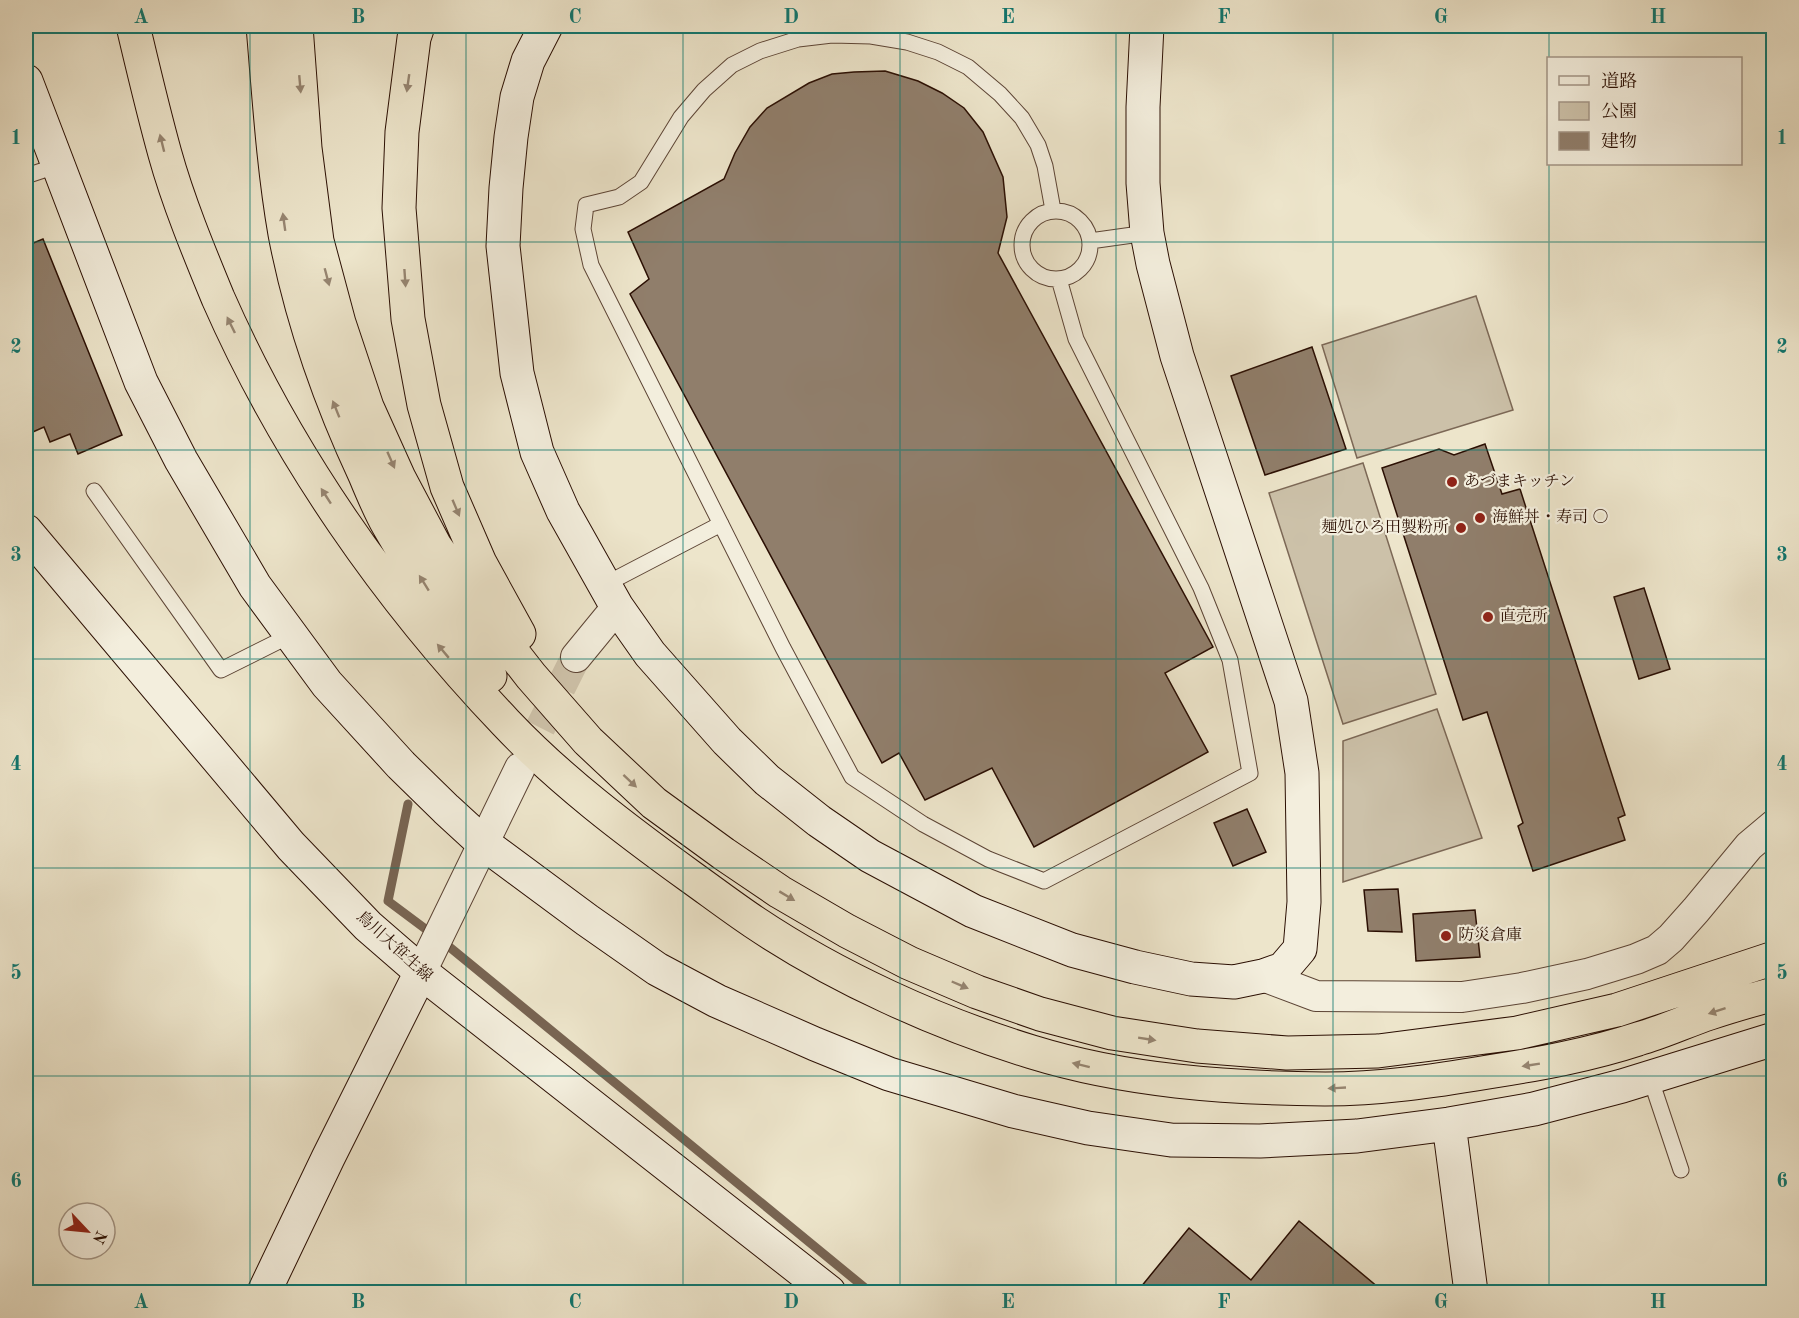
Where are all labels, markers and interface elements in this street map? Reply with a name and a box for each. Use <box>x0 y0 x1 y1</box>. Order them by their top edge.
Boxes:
text: A <box>133 8 149 28</box>
text: B <box>351 8 365 28</box>
text: C <box>568 8 582 28</box>
text: D <box>783 8 799 28</box>
text: E <box>1001 8 1015 28</box>
text: F <box>1217 8 1231 28</box>
text: G <box>1434 8 1448 28</box>
text: H <box>1650 8 1666 28</box>
legend <box>1547 57 1742 165</box>
text: 道路 <box>1601 71 1637 91</box>
one-way arrow <box>295 74 305 93</box>
one-way arrow <box>404 74 413 93</box>
text: 公園 <box>1601 102 1637 121</box>
text: 1 <box>10 129 22 149</box>
text: 1 <box>1776 129 1788 149</box>
text: 建物 <box>1601 131 1637 151</box>
one-way arrow <box>157 134 166 152</box>
one-way arrow <box>279 212 288 231</box>
one-way arrow <box>322 267 332 286</box>
one-way arrow <box>400 268 409 287</box>
one-way arrow <box>227 317 236 334</box>
text: 2 <box>10 338 22 358</box>
text: 2 <box>1776 338 1788 358</box>
one-way arrow <box>331 400 341 418</box>
one-way arrow <box>386 452 396 470</box>
place label: あづまキッチン <box>1464 473 1575 490</box>
marker: あづまキッチン <box>1445 475 1459 489</box>
one-way arrow <box>320 488 331 504</box>
one-way arrow <box>451 499 461 517</box>
place label: 海鮮丼・寿司 ○ <box>1492 508 1608 526</box>
marker: 海鮮丼・寿司 ○ <box>1473 511 1487 525</box>
place label: 麺処ひろ田製粉所 <box>1321 518 1449 536</box>
marker: 麺処ひろ田製粉所 <box>1454 521 1468 535</box>
text: 3 <box>10 546 22 566</box>
text: 3 <box>1776 546 1788 566</box>
one-way arrow <box>419 575 430 591</box>
place label: 直売所 <box>1500 607 1548 625</box>
marker: 直売所 <box>1481 610 1495 624</box>
one-way arrow <box>437 644 450 659</box>
text: 4 <box>10 755 22 775</box>
text: 4 <box>1776 755 1788 775</box>
one-way arrow <box>623 773 637 787</box>
one-way arrow <box>779 891 796 901</box>
street label: 鳥川大笹生線 <box>353 907 436 985</box>
place label: 防災倉庫 <box>1458 926 1522 944</box>
marker: 防災倉庫 <box>1439 929 1453 943</box>
text: 5 <box>10 963 22 984</box>
text: 5 <box>1776 963 1788 984</box>
one-way arrow <box>952 980 970 990</box>
one-way arrow <box>1708 1007 1726 1016</box>
one-way arrow <box>1138 1034 1157 1043</box>
one-way arrow <box>1072 1059 1090 1069</box>
one-way arrow <box>1521 1061 1540 1070</box>
one-way arrow <box>1328 1084 1347 1093</box>
text: 6 <box>10 1172 22 1192</box>
text: 6 <box>1776 1172 1788 1192</box>
north arrow <box>57 1201 117 1261</box>
text: N <box>88 1228 109 1246</box>
text: A <box>133 1293 149 1313</box>
text: B <box>351 1293 365 1313</box>
text: C <box>568 1293 582 1313</box>
text: D <box>783 1293 799 1313</box>
text: E <box>1001 1293 1015 1313</box>
text: F <box>1217 1293 1231 1313</box>
text: G <box>1434 1293 1448 1313</box>
text: H <box>1650 1293 1666 1313</box>

